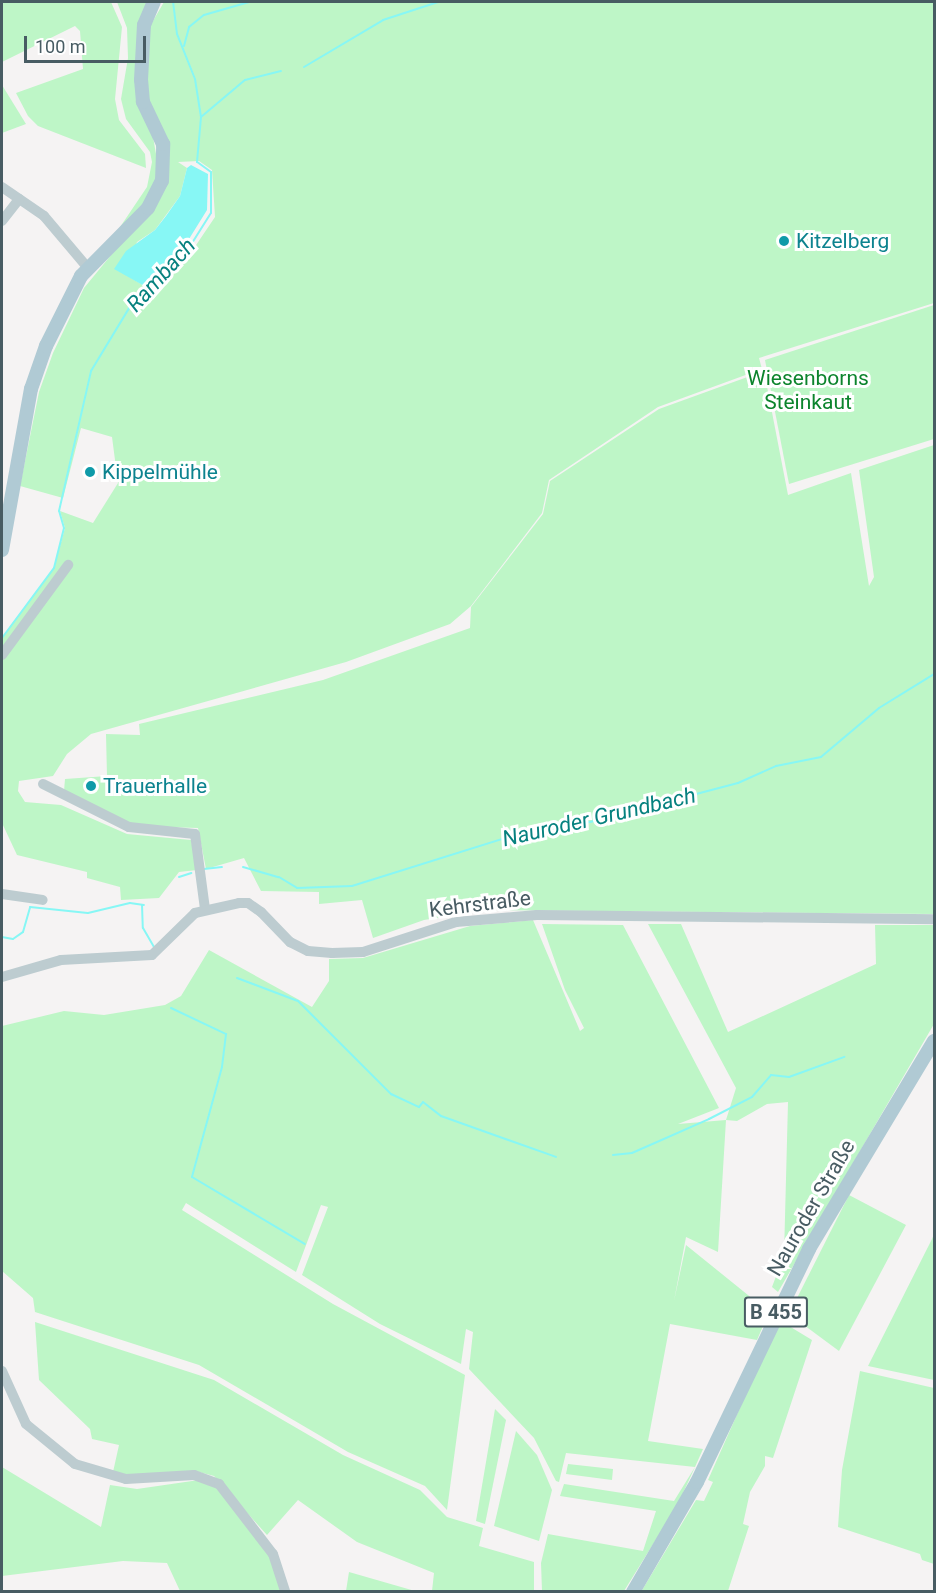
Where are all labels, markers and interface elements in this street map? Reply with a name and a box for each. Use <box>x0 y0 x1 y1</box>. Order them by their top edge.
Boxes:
scale bar <box>27 24 148 62</box>
text: 100 m <box>35 36 86 57</box>
place label: Kitzelberg <box>796 228 889 254</box>
water label: Rambach <box>121 233 201 317</box>
marker: Kitzelberg <box>777 234 791 248</box>
park label: Wiesenborns Steinkaut <box>747 365 869 415</box>
place label: Kippelmühle <box>102 459 218 485</box>
marker: Kippelmühle <box>83 465 97 479</box>
place label: Trauerhalle <box>103 773 207 799</box>
marker: Trauerhalle <box>84 779 98 793</box>
water label: Nauroder Grundbach <box>500 782 698 852</box>
street label: Kehrstraße <box>428 885 532 923</box>
street label: Nauroder Straße <box>762 1135 860 1281</box>
road number: B 455 <box>743 1295 809 1329</box>

